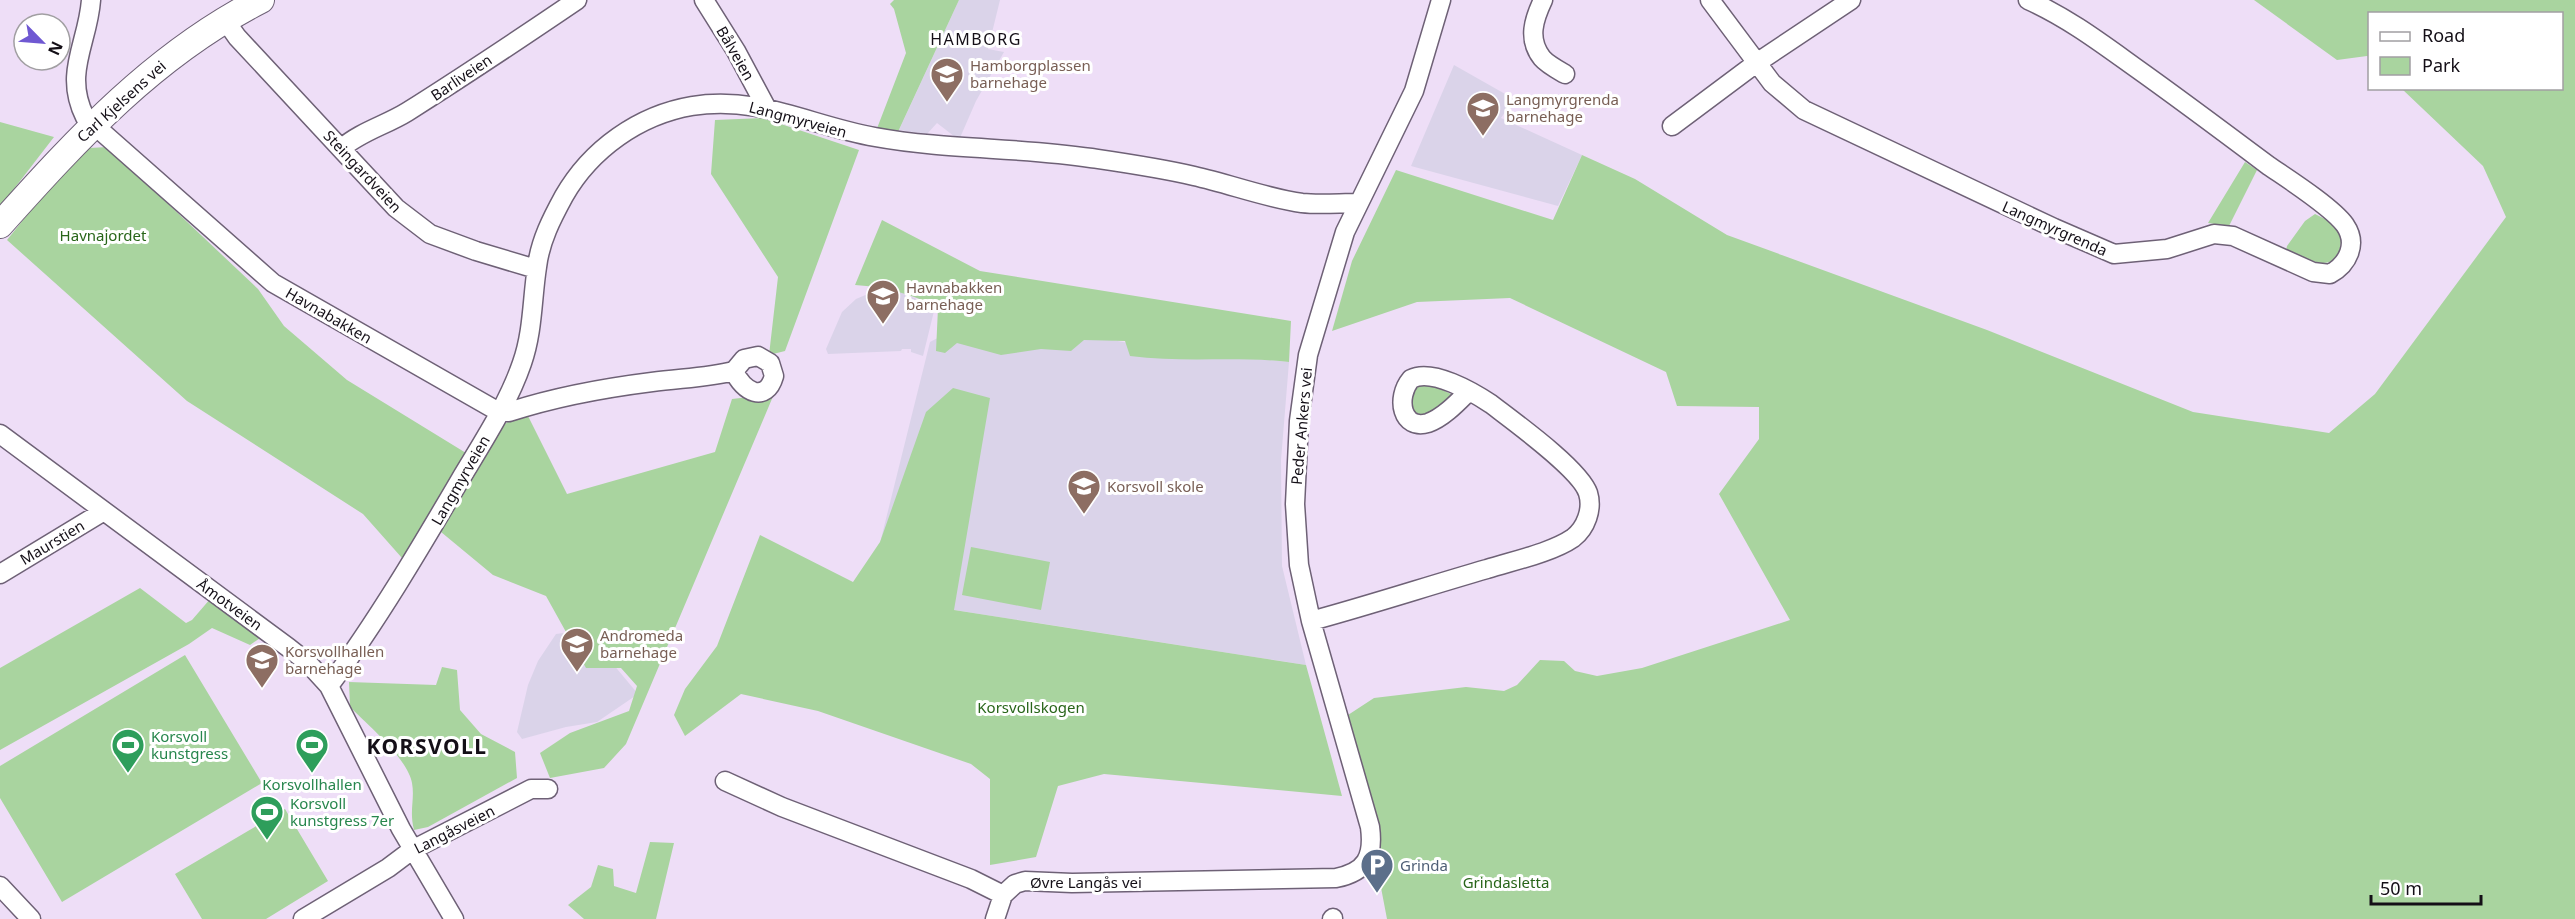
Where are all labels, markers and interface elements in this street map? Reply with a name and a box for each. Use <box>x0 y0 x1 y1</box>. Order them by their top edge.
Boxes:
north arrow <box>12 12 72 72</box>
legend <box>2368 12 2563 90</box>
street label: Bålveien <box>712 22 760 84</box>
text: Road <box>2422 23 2465 47</box>
district label: HAMBORG <box>930 28 1022 50</box>
text: N <box>43 38 68 59</box>
street label: Barliveien <box>426 49 496 105</box>
text: Park <box>2422 53 2460 77</box>
place label: Hamborgplassen barnehage <box>970 55 1091 92</box>
street label: Carl Kjelsens vei <box>72 56 170 146</box>
school or university icon: Hamborgplassen barnehage <box>929 56 965 103</box>
place label: Langmyrgrenda barnehage <box>1506 89 1619 126</box>
school or university icon: Langmyrgrenda barnehage <box>1465 90 1501 137</box>
street label: Langmyrveien <box>747 96 849 142</box>
street label: Steingardveien <box>320 126 406 216</box>
street label: Langmyrgrenda <box>1999 196 2111 260</box>
park label: Havnajordet <box>60 225 147 245</box>
place label: Havnabakken barnehage <box>906 277 1002 314</box>
school or university icon: Havnabakken barnehage <box>865 278 901 325</box>
street label: Havnabakken <box>282 282 376 348</box>
street label: Peder Ankers vei <box>1286 366 1316 486</box>
street label: Langmyrveien <box>426 432 494 528</box>
school or university icon: Korsvoll skole <box>1066 468 1102 515</box>
place label: Korsvoll skole <box>1107 476 1204 496</box>
street label: Maurstien <box>16 515 88 569</box>
street label: Åmotveien <box>193 574 267 634</box>
place label: Andromeda barnehage <box>600 625 683 662</box>
school or university icon: Andromeda barnehage <box>559 626 595 673</box>
place label: Korsvollhallen barnehage <box>285 641 384 678</box>
school or university icon: Korsvollhallen barnehage <box>244 642 280 689</box>
park label: Korsvollskogen <box>977 697 1085 717</box>
place label: Korsvoll kunstgress <box>151 726 228 763</box>
sports icon: Korsvoll kunstgress <box>110 727 146 774</box>
sports icon: Korsvollhallen <box>294 727 330 774</box>
district label: KORSVOLL <box>366 732 488 760</box>
place label: Korsvollhallen <box>262 774 362 794</box>
place label: Korsvoll kunstgress 7er <box>290 793 394 830</box>
sports icon: Korsvoll kunstgress 7er <box>249 794 285 841</box>
street label: Langåsveien <box>410 800 498 858</box>
parking icon: Grinda <box>1359 847 1395 894</box>
place label: Grinda <box>1400 855 1448 875</box>
scale bar <box>2371 868 2480 906</box>
street label: Øvre Langås vei <box>1030 872 1142 892</box>
park label: Grindasletta <box>1463 872 1549 892</box>
text: 50 m <box>2380 876 2422 900</box>

